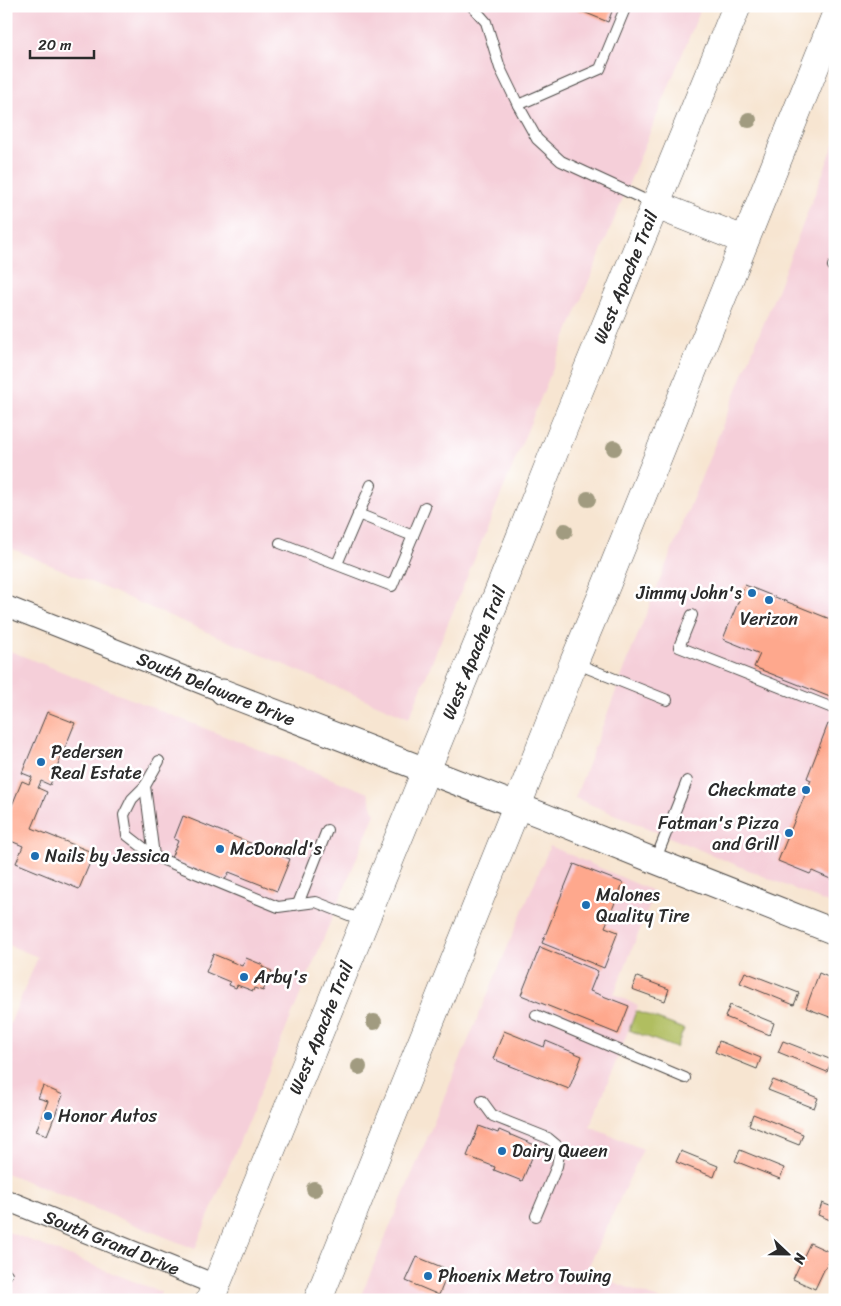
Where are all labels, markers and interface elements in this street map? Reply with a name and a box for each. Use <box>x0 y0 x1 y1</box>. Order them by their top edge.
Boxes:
scale bar <box>30 28 94 60</box>
text: 20 m <box>38 32 72 58</box>
street label: West Apache Trail <box>584 205 668 349</box>
place label: Jimmy John's <box>635 577 743 609</box>
street label: West Apache Trail <box>433 580 516 724</box>
marker: Jimmy John's <box>746 587 758 599</box>
marker: Verizon <box>763 594 775 606</box>
place label: Verizon <box>740 603 798 635</box>
street label: South Delaware Drive <box>132 643 300 735</box>
place label: Pedersen Real Estate <box>51 736 142 789</box>
marker: Pedersen Real Estate <box>35 756 47 768</box>
place label: Checkmate <box>708 774 796 806</box>
marker: Checkmate <box>800 784 812 796</box>
place label: Fatman's Pizza and Grill <box>658 807 780 860</box>
marker: Fatman's Pizza and Grill <box>783 827 795 839</box>
place label: McDonald's <box>230 833 323 865</box>
place label: Nails by Jessica <box>45 840 170 872</box>
marker: McDonald's <box>214 843 226 855</box>
marker: Nails by Jessica <box>29 850 41 862</box>
place label: Malones Quality Tire <box>596 879 690 932</box>
marker: Malones Quality Tire <box>580 899 592 911</box>
street label: West Apache Trail <box>280 955 363 1099</box>
place label: Arby's <box>253 961 308 993</box>
marker: Arby's <box>238 971 250 983</box>
place label: Honor Autos <box>58 1100 158 1132</box>
marker: Honor Autos <box>42 1110 54 1122</box>
place label: Dairy Queen <box>512 1135 608 1167</box>
marker: Dairy Queen <box>496 1145 508 1157</box>
street label: South Grand Drive <box>39 1201 185 1285</box>
north arrow <box>764 1228 814 1278</box>
text: N <box>786 1249 813 1268</box>
place label: Phoenix Metro Towing <box>438 1260 611 1292</box>
marker: Phoenix Metro Towing <box>422 1270 434 1282</box>

